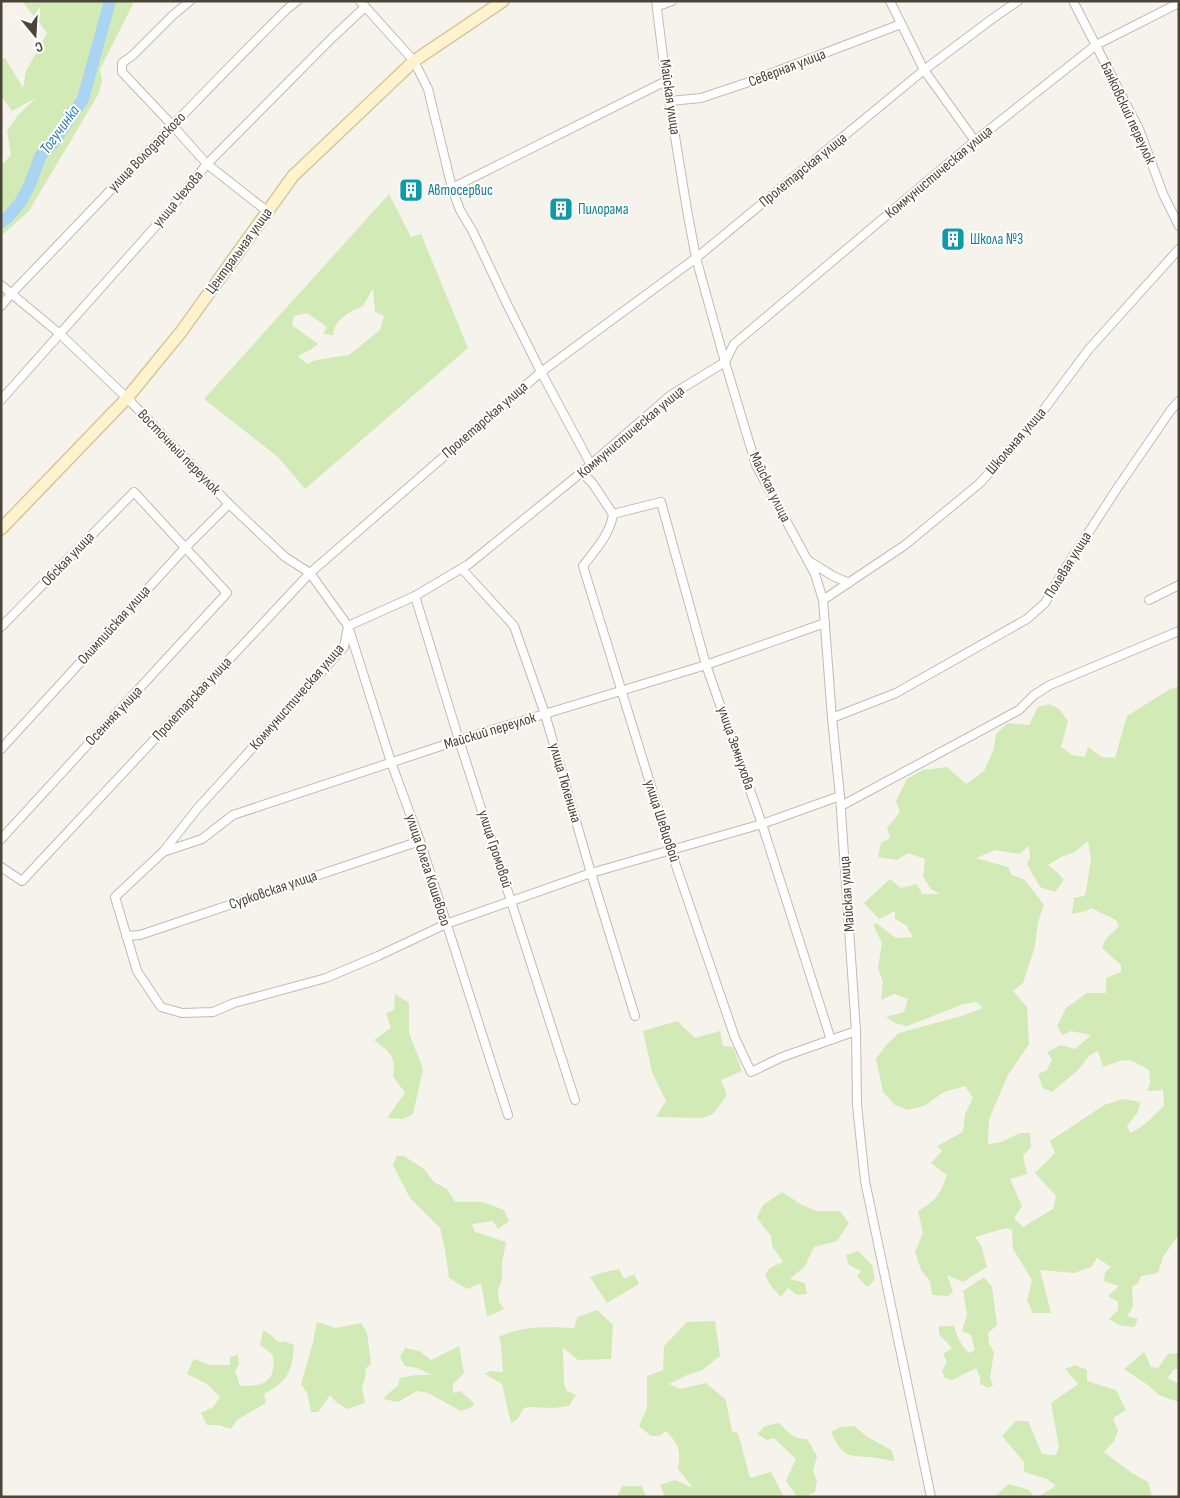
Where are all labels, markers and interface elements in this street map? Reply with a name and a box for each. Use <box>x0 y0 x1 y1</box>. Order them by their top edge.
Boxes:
north arrow <box>10 10 60 60</box>
text: С <box>33 38 45 56</box>
street label: Северная улица <box>746 44 829 91</box>
street label: Майская улица <box>655 58 685 136</box>
street label: Банковский переулок <box>1096 59 1160 167</box>
water label: Тогучинка <box>36 102 84 158</box>
street label: улица Володарского <box>104 108 190 196</box>
street label: Коммунистическая улица <box>881 121 997 223</box>
street label: Пролетарская улица <box>755 129 851 211</box>
street label: улица Чехова <box>149 167 207 231</box>
building icon: Автосервис <box>398 177 424 203</box>
place label: Автосервис <box>427 181 493 200</box>
building icon: Пилорама <box>548 196 574 222</box>
place label: Пилорама <box>578 200 629 219</box>
street label: Центральная улица <box>201 204 277 298</box>
building icon: Школа №3 <box>940 226 966 252</box>
place label: Школа №3 <box>970 230 1023 249</box>
street label: Пролетарская улица <box>438 377 532 463</box>
street label: Коммунистическая улица <box>573 381 689 483</box>
street label: Школьная улица <box>982 403 1050 478</box>
street label: Восточный переулок <box>133 405 225 499</box>
street label: Майская улица <box>745 449 795 525</box>
street label: Обская улица <box>37 528 99 590</box>
street label: Полевая улица <box>1040 528 1096 602</box>
street label: Олимпийская улица <box>73 581 155 669</box>
street label: Коммунистическая улица <box>246 640 348 754</box>
street label: Пролетарская улица <box>148 653 236 745</box>
street label: Осенняя улица <box>81 682 147 750</box>
street label: улица Земнухова <box>713 704 759 793</box>
street label: Майский переулок <box>442 708 539 754</box>
street label: улица Тюленина <box>545 741 585 825</box>
street label: улица Шевцовой <box>640 777 684 865</box>
street label: улица Громовой <box>473 808 517 890</box>
street label: улица Олега Кошевого <box>401 812 455 928</box>
street label: Майская улица <box>835 855 859 932</box>
street label: Сурковская улица <box>226 866 320 914</box>

